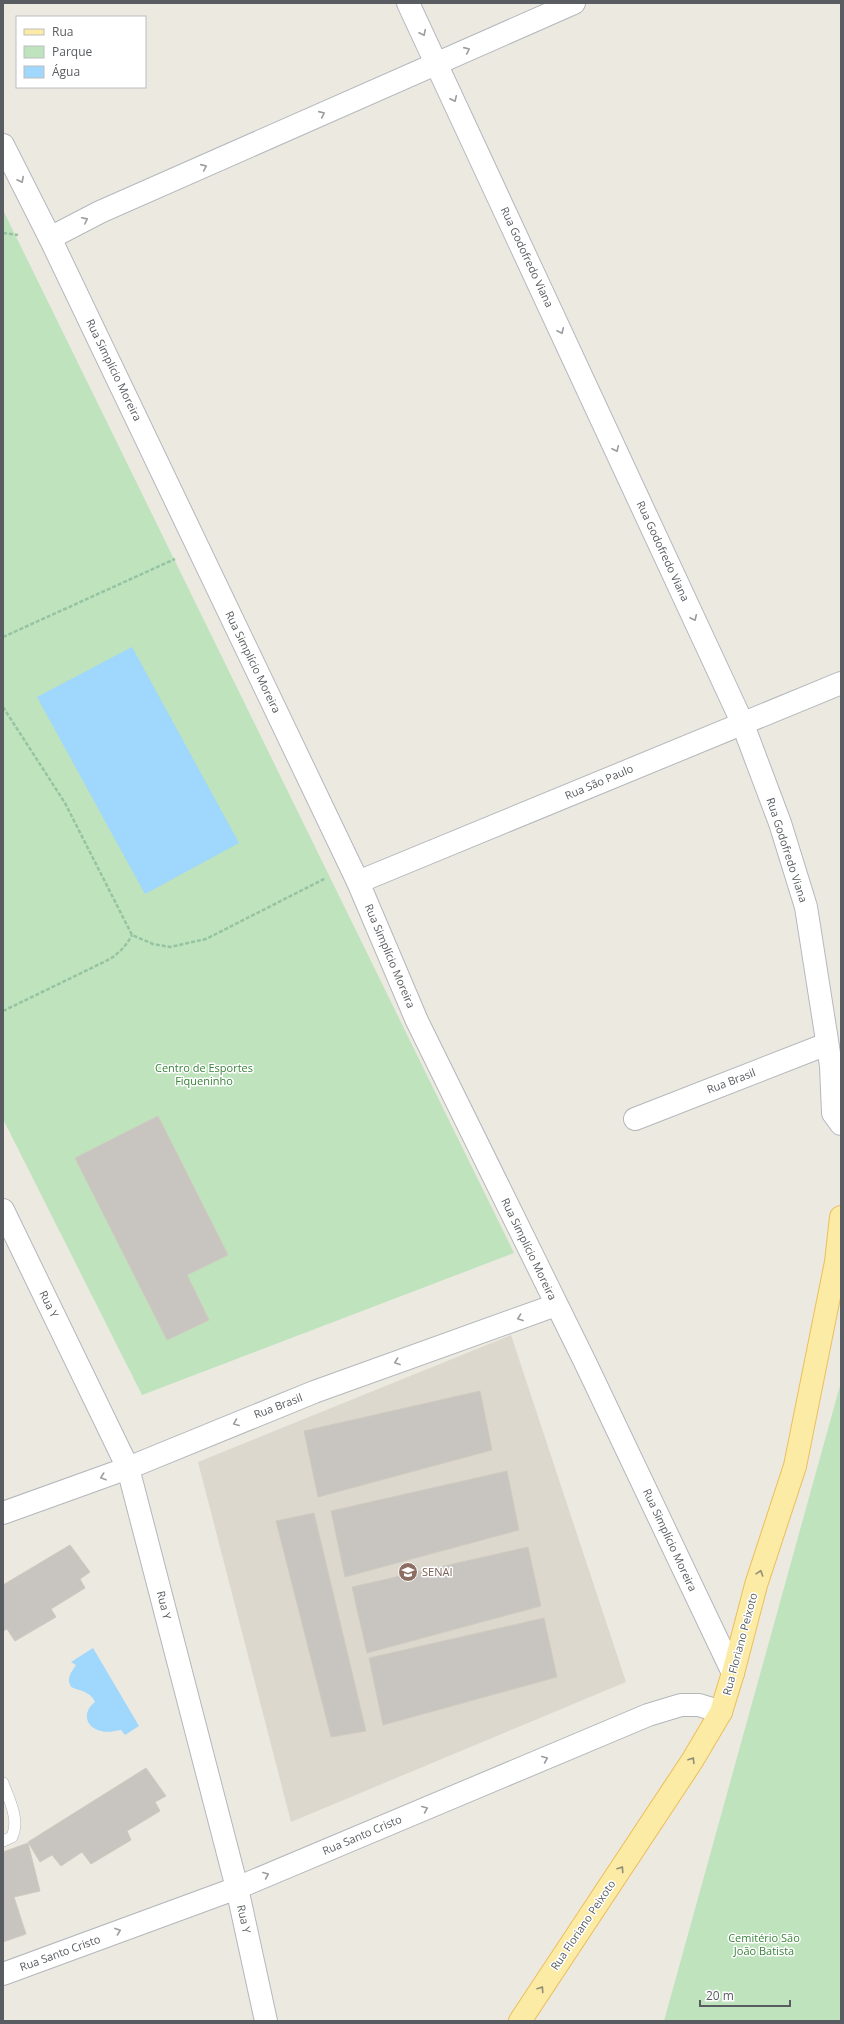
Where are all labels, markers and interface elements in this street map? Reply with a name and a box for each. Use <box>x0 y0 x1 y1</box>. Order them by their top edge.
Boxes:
legend <box>16 16 146 88</box>
text: Rua <box>52 23 73 40</box>
one-way arrow <box>418 29 426 36</box>
text: Parque <box>52 43 92 60</box>
one-way arrow <box>463 47 470 55</box>
text: Água <box>52 63 80 80</box>
one-way arrow <box>449 94 457 102</box>
one-way arrow <box>318 111 326 119</box>
one-way arrow <box>200 163 207 171</box>
one-way arrow <box>16 175 24 183</box>
street label: Rua Godofredo Viana <box>498 204 557 310</box>
one-way arrow <box>81 217 88 225</box>
street label: Rua Simplício Moreira <box>83 316 146 423</box>
one-way arrow <box>556 327 564 334</box>
one-way arrow <box>611 445 619 452</box>
street label: Rua Godofredo Viana <box>634 498 693 604</box>
street label: Rua Simplício Moreira <box>222 608 285 715</box>
one-way arrow <box>689 613 697 621</box>
street label: Rua São Paulo <box>562 760 636 803</box>
street label: Rua Godofredo Viana <box>763 796 812 904</box>
street label: Rua Simplício Moreira <box>362 901 419 1010</box>
park label: Centro de Esportes Fiqueninho <box>155 1060 253 1088</box>
street label: Rua Brasil <box>704 1064 757 1097</box>
street label: Rua Simplício Moreira <box>498 1195 561 1302</box>
street label: Rua Y <box>36 1288 63 1321</box>
one-way arrow <box>516 1314 523 1322</box>
one-way arrow <box>394 1358 401 1366</box>
street label: Rua Brasil <box>251 1389 304 1422</box>
one-way arrow <box>233 1418 240 1426</box>
one-way arrow <box>99 1472 106 1481</box>
street label: Rua Simplício Moreira <box>640 1486 701 1594</box>
school or university icon: SENAI <box>397 1561 419 1583</box>
place label: SENAI <box>422 1564 452 1579</box>
one-way arrow <box>755 1570 764 1577</box>
street label: Rua Y <box>154 1589 175 1621</box>
street label: Rua Floriano Peixoto <box>719 1591 761 1697</box>
one-way arrow <box>541 1756 548 1764</box>
one-way arrow <box>688 1757 695 1764</box>
one-way arrow <box>421 1806 428 1814</box>
street label: Rua Santo Cristo <box>320 1811 404 1858</box>
one-way arrow <box>616 1866 623 1873</box>
one-way arrow <box>263 1872 270 1880</box>
street label: Rua Floriano Peixoto <box>547 1876 619 1973</box>
street label: Rua Y <box>234 1903 255 1935</box>
one-way arrow <box>115 1928 122 1936</box>
park label: Cemitério São João Batista <box>728 1930 800 1958</box>
street label: Rua Santo Cristo <box>17 1931 103 1974</box>
scale bar <box>700 1982 790 2008</box>
one-way arrow <box>536 1986 543 1993</box>
text: 20 m <box>706 1987 734 2004</box>

